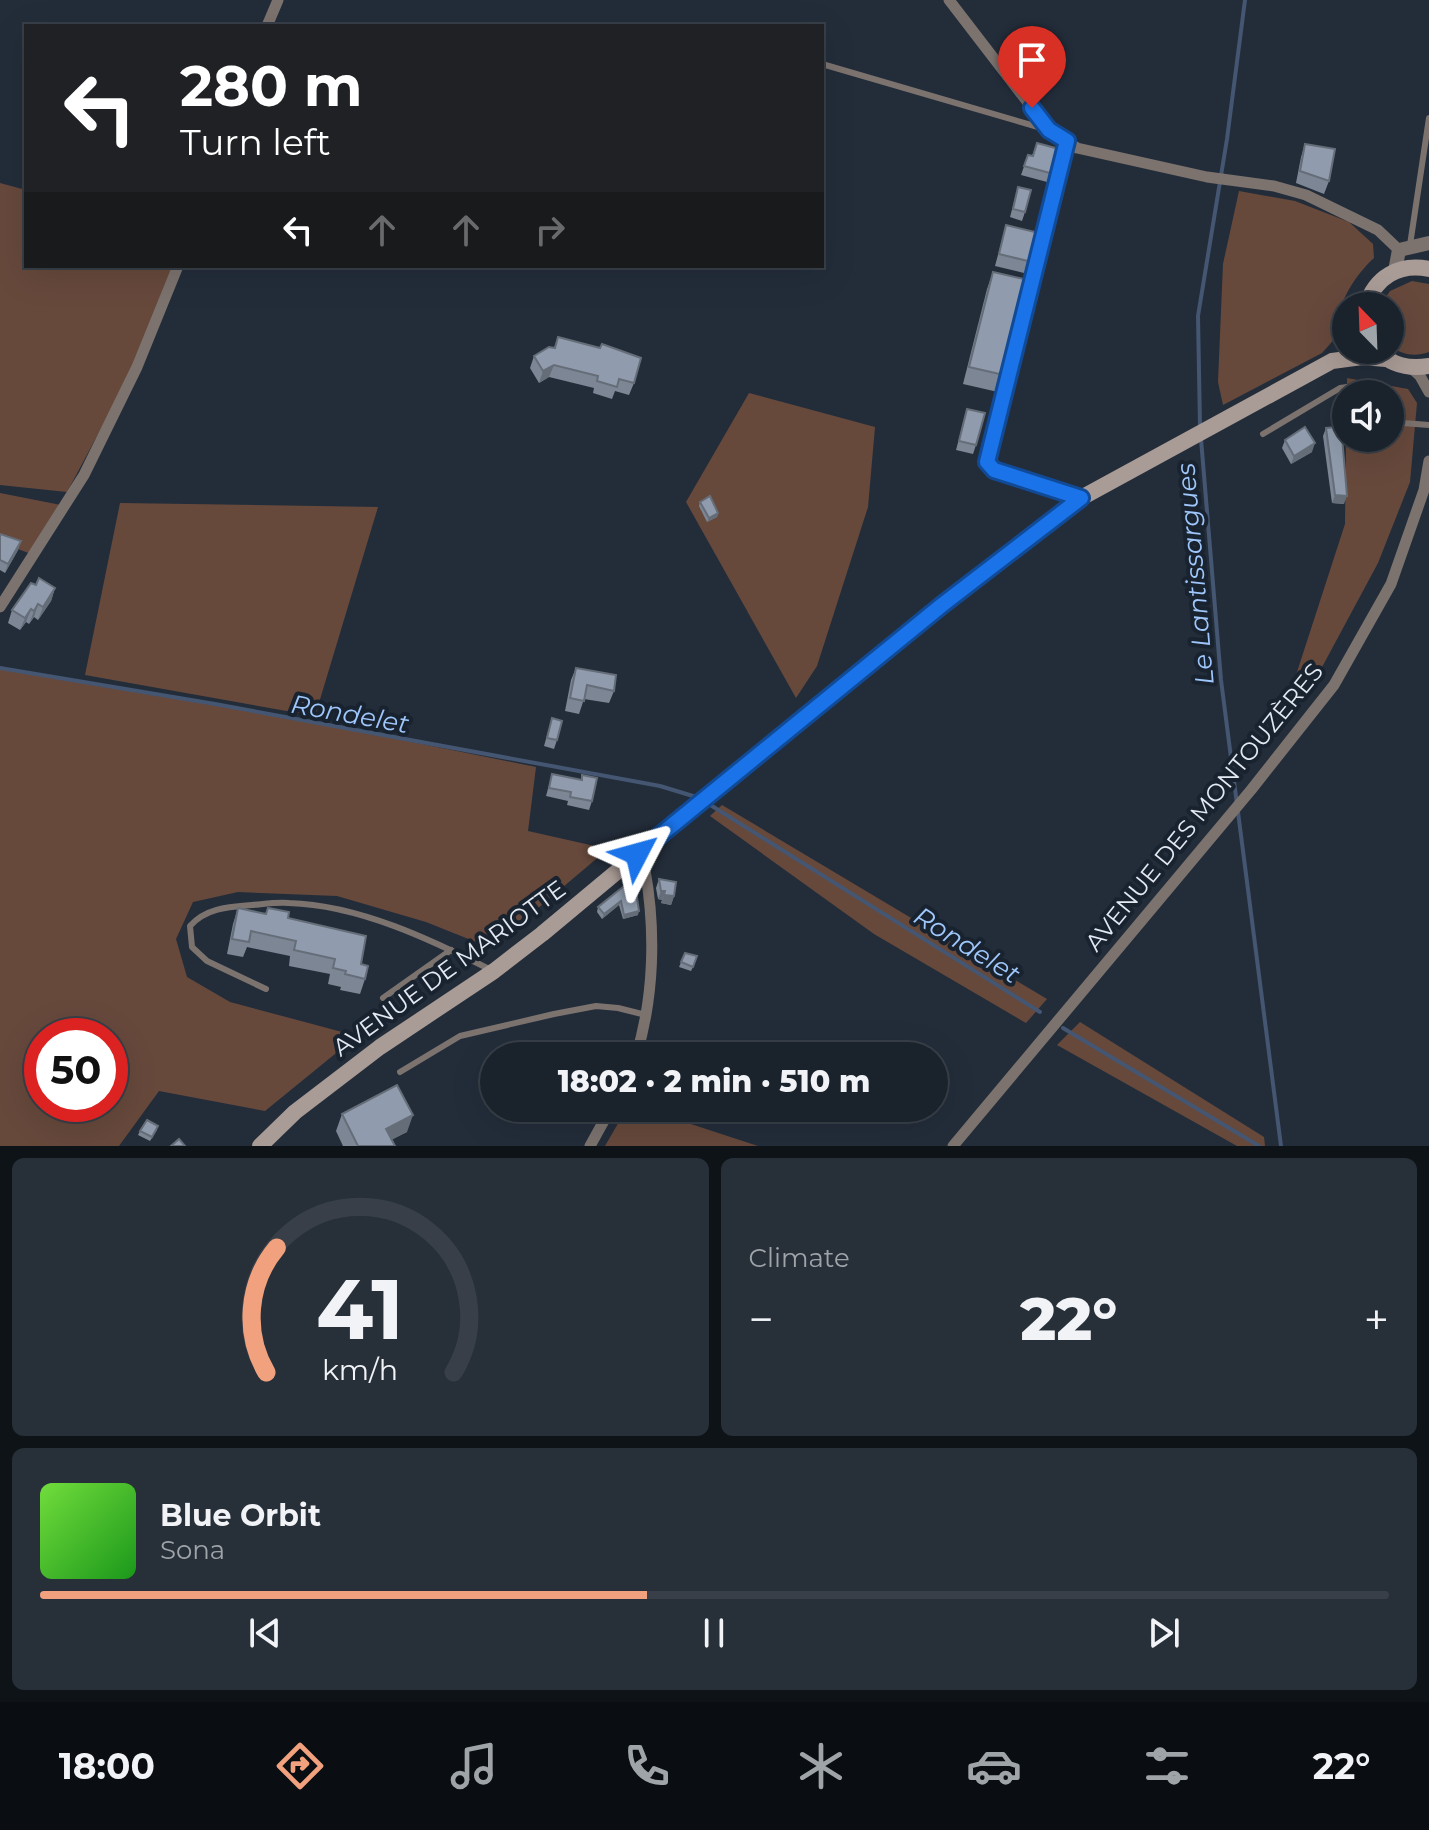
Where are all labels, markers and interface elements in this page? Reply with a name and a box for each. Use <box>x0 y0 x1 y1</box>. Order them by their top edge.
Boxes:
pin <box>998 26 1066 108</box>
icon: arrive <box>1010 38 1054 82</box>
text: 280 m <box>180 52 363 120</box>
icon: left <box>48 56 152 160</box>
text: Turn left <box>180 120 331 164</box>
icon: left <box>276 208 320 252</box>
icon: ahead <box>360 208 404 252</box>
icon: ahead <box>444 208 488 252</box>
icon: right <box>528 208 572 252</box>
north arrow <box>1332 292 1404 364</box>
map controls <box>1332 292 1404 452</box>
button: sound <box>1332 380 1404 452</box>
water label: Le Lantissargues <box>1169 462 1221 686</box>
street label: AVENUE DES MONTOUZÈRES <box>1079 657 1329 957</box>
water label: Rondelet <box>288 688 412 740</box>
position arrow <box>595 812 679 896</box>
street label: AVENUE DE MARIOTTE <box>327 874 571 1062</box>
water label: Rondelet <box>908 900 1026 990</box>
speed limit sign: 50 <box>24 1018 128 1122</box>
text: 18:02 · 2 min · 510 m <box>558 1063 870 1100</box>
text: Climate <box>749 1242 850 1274</box>
text: 41 <box>316 1258 404 1360</box>
text: 22° <box>1020 1282 1117 1355</box>
text: − <box>749 1292 774 1346</box>
text: + <box>1364 1292 1389 1346</box>
text: km/h <box>322 1352 398 1387</box>
text: Blue Orbit <box>160 1497 321 1534</box>
text: Sona <box>160 1534 225 1566</box>
icon: previous <box>243 1611 287 1655</box>
icon: pause <box>692 1611 736 1655</box>
icon: next <box>1142 1611 1186 1655</box>
icon: directions <box>272 1738 328 1794</box>
icon: music <box>446 1738 502 1794</box>
icon: phone <box>619 1738 675 1794</box>
icon: climate <box>793 1738 849 1794</box>
icon: car <box>966 1738 1022 1794</box>
icon: filters <box>1139 1738 1195 1794</box>
text: 18:00 <box>59 1744 155 1788</box>
text: 22° <box>1313 1744 1370 1788</box>

